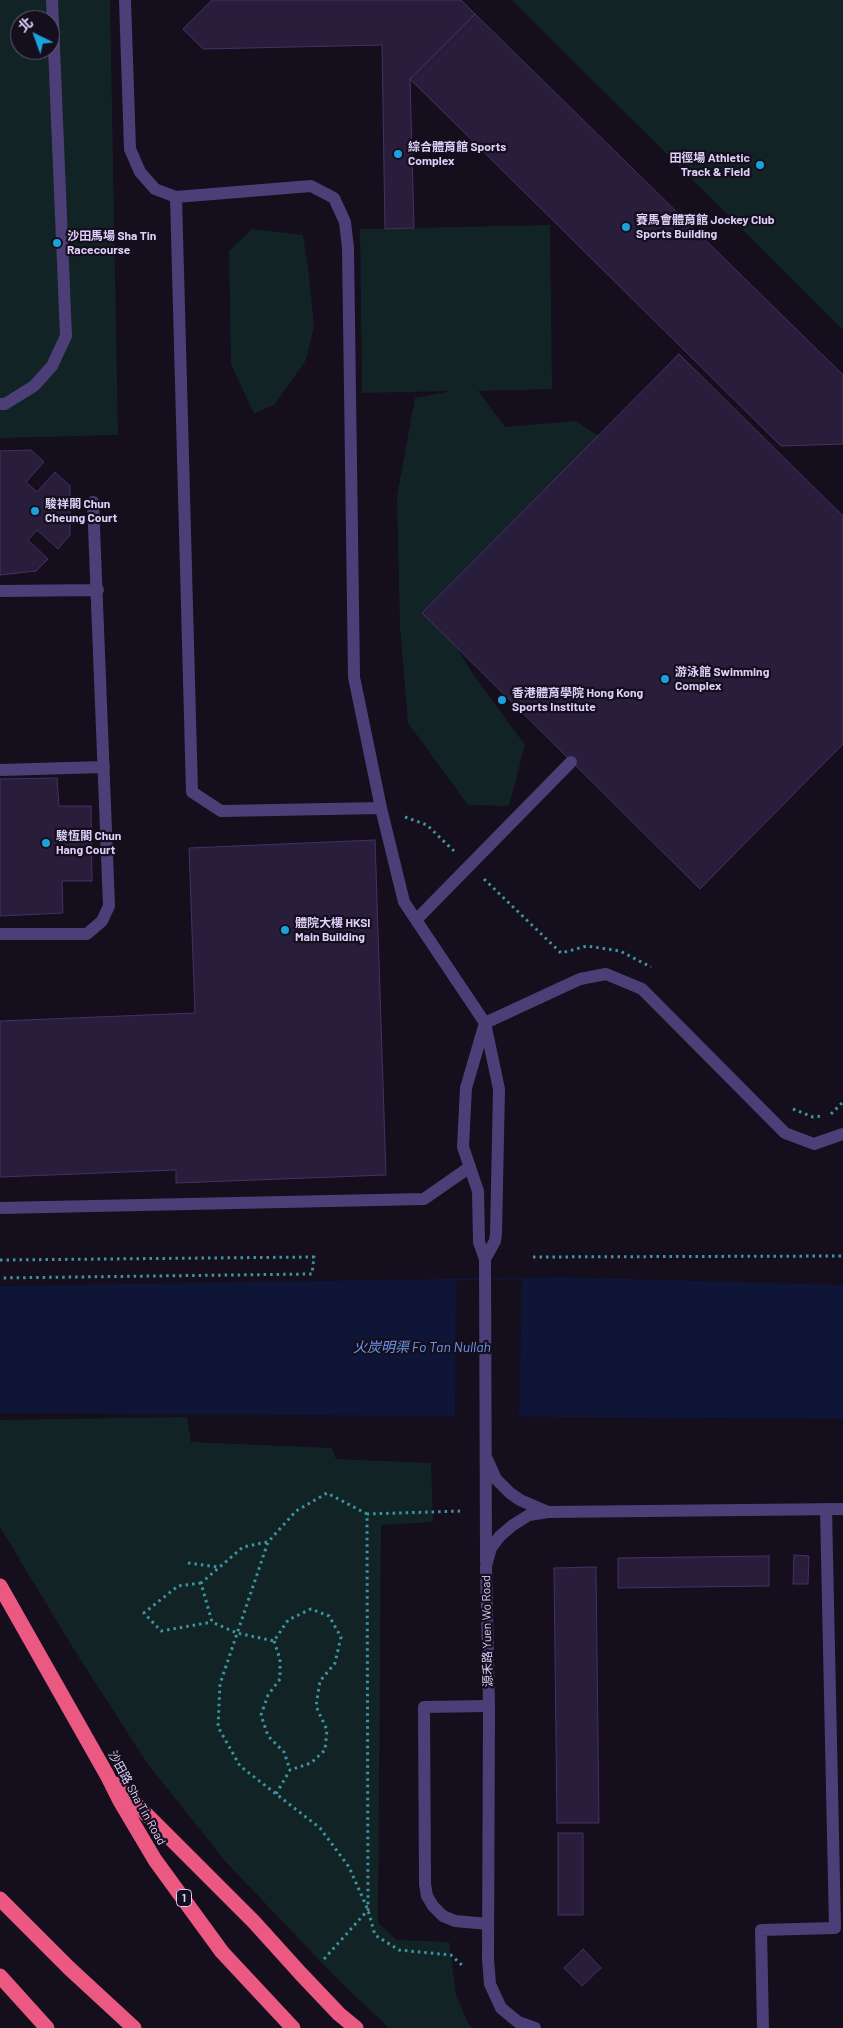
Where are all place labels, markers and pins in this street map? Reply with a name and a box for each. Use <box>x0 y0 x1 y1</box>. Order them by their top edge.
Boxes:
place label: 綜合體育館 Sports Complex <box>408 140 506 168</box>
marker: 綜合體育館 Sports Complex <box>392 148 404 160</box>
place label: 田徑場 Athletic Track & Field <box>669 151 750 179</box>
marker: 田徑場 Athletic Track & Field <box>754 159 766 171</box>
place label: 賽馬會體育館 Jockey Club Sports Building <box>636 213 775 241</box>
marker: 賽馬會體育館 Jockey Club Sports Building <box>620 221 632 233</box>
place label: 沙田馬場 Sha Tin Racecourse <box>67 229 156 257</box>
marker: 沙田馬場 Sha Tin Racecourse <box>51 237 63 249</box>
place label: 駿祥閣 Chun Cheung Court <box>45 497 117 525</box>
marker: 駿祥閣 Chun Cheung Court <box>29 505 41 517</box>
place label: 游泳館 Swimming Complex <box>675 665 769 693</box>
marker: 游泳館 Swimming Complex <box>659 673 671 685</box>
place label: 香港體育學院 Hong Kong Sports Institute <box>512 686 643 714</box>
marker: 香港體育學院 Hong Kong Sports Institute <box>496 694 508 706</box>
place label: 駿恆閣 Chun Hang Court <box>56 829 121 857</box>
marker: 駿恆閣 Chun Hang Court <box>40 837 52 849</box>
place label: 體院大樓 HKSI Main Building <box>295 916 370 944</box>
marker: 體院大樓 HKSI Main Building <box>279 924 291 936</box>

